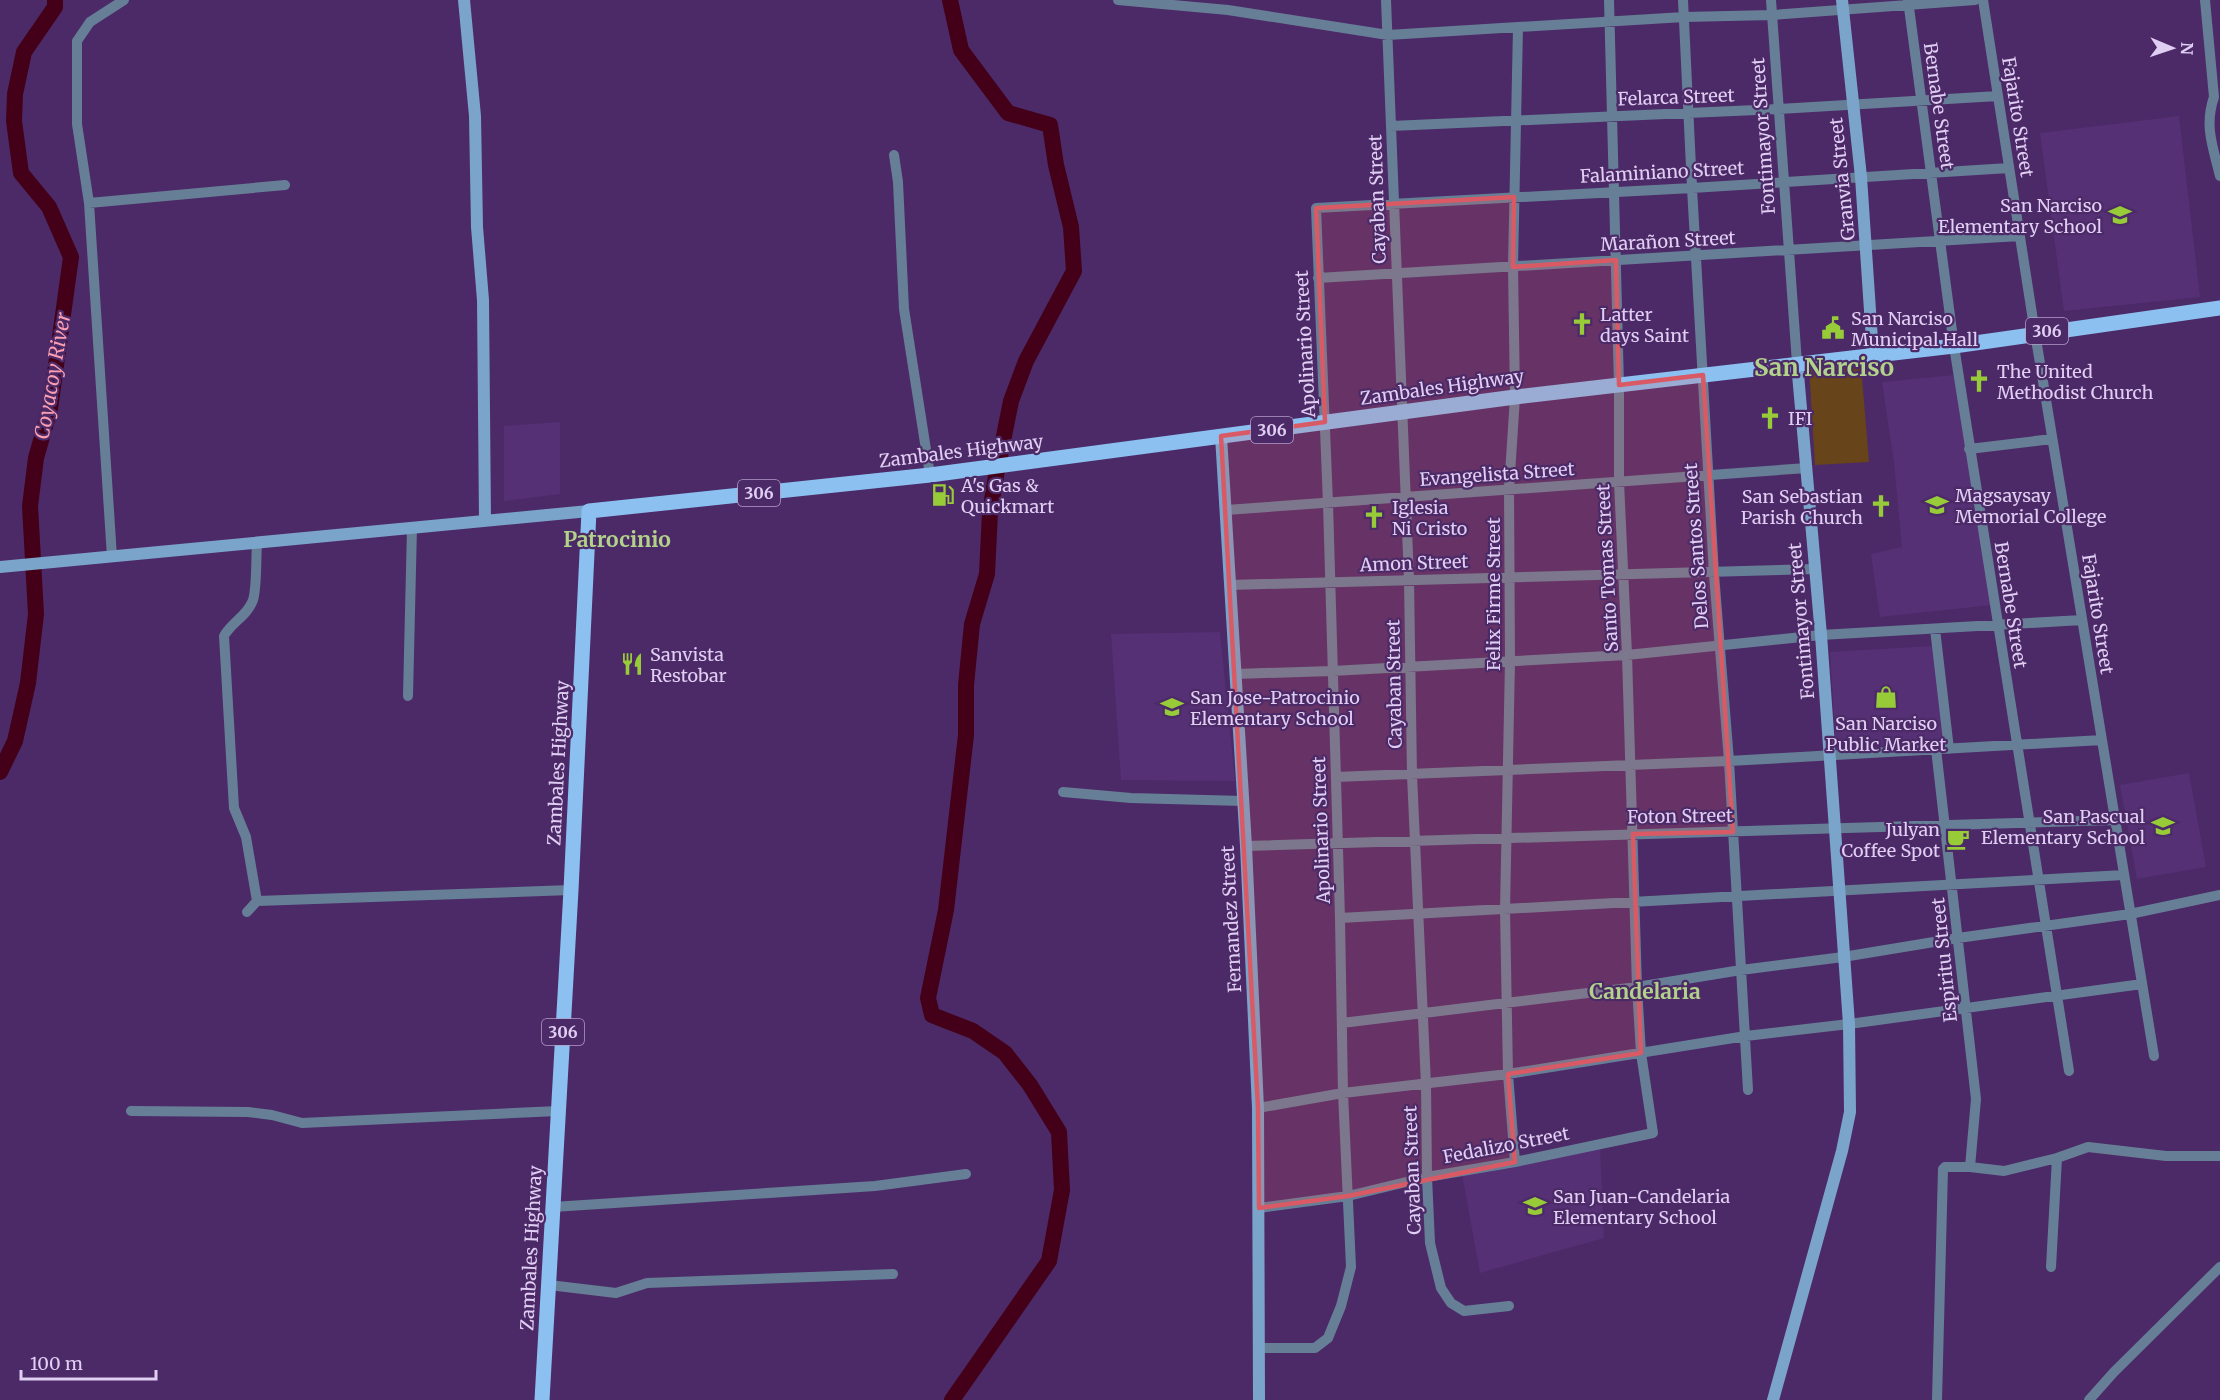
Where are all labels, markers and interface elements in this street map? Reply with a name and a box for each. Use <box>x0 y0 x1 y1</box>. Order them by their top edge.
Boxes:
north arrow <box>2142 18 2202 78</box>
street label: Bernabe Street <box>1919 41 1959 171</box>
text: N <box>2177 42 2197 56</box>
street label: Fajarito Street <box>1997 55 2039 179</box>
street label: Fontimayor Street <box>1746 57 1780 215</box>
street label: Felarca Street <box>1617 83 1735 111</box>
street label: Granvia Street <box>1824 116 1860 242</box>
street label: Cayaban Street <box>1363 134 1391 264</box>
street label: Falaminiano Street <box>1579 156 1745 188</box>
place label: San Narciso Elementary School <box>1938 194 2102 238</box>
school or university icon: San Narciso Elementary School <box>2107 202 2133 228</box>
street label: Marañon Street <box>1600 226 1736 256</box>
street label: Apolinario Street <box>1290 270 1320 419</box>
place label: Latter days Saint <box>1600 303 1689 347</box>
place label: San Narciso Municipal Hall <box>1851 307 1978 351</box>
water label: Coyacoy River <box>29 310 76 441</box>
church icon: Latter days Saint <box>1569 311 1595 337</box>
public building icon: San Narciso Municipal Hall <box>1820 315 1846 341</box>
road number: 306 <box>2026 318 2068 344</box>
district label: San Narciso <box>1754 352 1894 383</box>
place label: The United Methodist Church <box>1997 360 2153 404</box>
street label: Zambales Highway <box>1359 364 1526 410</box>
church icon: The United Methodist Church <box>1966 368 1992 394</box>
church icon: IFI <box>1757 405 1783 431</box>
place label: IFI <box>1788 407 1812 430</box>
road number: 306 <box>1251 417 1293 443</box>
street label: Zambales Highway <box>878 429 1045 472</box>
street label: Evangelista Street <box>1419 457 1575 491</box>
street label: Delos Santos Street <box>1679 462 1713 630</box>
place label: A's Gas & Quickmart <box>960 474 1054 518</box>
road number: 306 <box>738 480 780 506</box>
fuel station icon: A's Gas & Quickmart <box>930 482 956 508</box>
street label: Santo Tomas Street <box>1591 483 1623 653</box>
place label: Magsaysay Memorial College <box>1955 484 2107 528</box>
place label: San Sebastian Parish Church <box>1741 485 1863 529</box>
school or university icon: Magsaysay Memorial College <box>1924 492 1950 518</box>
church icon: San Sebastian Parish Church <box>1868 493 1894 519</box>
place label: Iglesia Ni Cristo <box>1392 496 1467 540</box>
church icon: Iglesia Ni Cristo <box>1361 504 1387 530</box>
street label: Felix Firme Street <box>1482 517 1505 671</box>
district label: Patrocinio <box>563 526 671 553</box>
street label: Bernabe Street <box>1990 540 2032 670</box>
street label: Fontimayor Street <box>1783 542 1819 700</box>
street label: Amon Street <box>1358 550 1469 576</box>
street label: Fajarito Street <box>2077 552 2119 676</box>
street label: Cayaban Street <box>1381 619 1407 749</box>
place label: Sanvista Restobar <box>650 643 727 687</box>
restaurant icon: Sanvista Restobar <box>619 651 645 677</box>
street label: Zambales Highway <box>542 679 574 846</box>
shop icon: San Narciso Public Market <box>1873 684 1899 710</box>
place label: San Jose-Patrocinio Elementary School <box>1190 686 1360 730</box>
school or university icon: San Jose-Patrocinio Elementary School <box>1159 694 1185 720</box>
place label: San Narciso Public Market <box>1826 712 1946 756</box>
street label: Apolinario Street <box>1307 756 1335 905</box>
street label: Foton Street <box>1627 804 1733 828</box>
place label: San Pascual Elementary School <box>1981 805 2145 849</box>
school or university icon: San Pascual Elementary School <box>2150 813 2176 839</box>
place label: Julyan Coffee Spot <box>1841 818 1940 862</box>
cafe icon: Julyan Coffee Spot <box>1945 826 1971 852</box>
street label: Fernandez Street <box>1216 845 1246 993</box>
street label: Espiritu Street <box>1926 897 1962 1023</box>
district label: Candelaria <box>1589 978 1701 1005</box>
road number: 306 <box>542 1019 584 1045</box>
street label: Cayaban Street <box>1398 1105 1426 1235</box>
street label: Fedalizo Street <box>1441 1121 1571 1169</box>
street label: Zambales Highway <box>515 1164 547 1331</box>
place label: San Juan-Candelaria Elementary School <box>1553 1185 1730 1229</box>
school or university icon: San Juan-Candelaria Elementary School <box>1522 1193 1548 1219</box>
scale bar <box>21 1343 156 1381</box>
text: 100 m <box>30 1352 83 1375</box>

